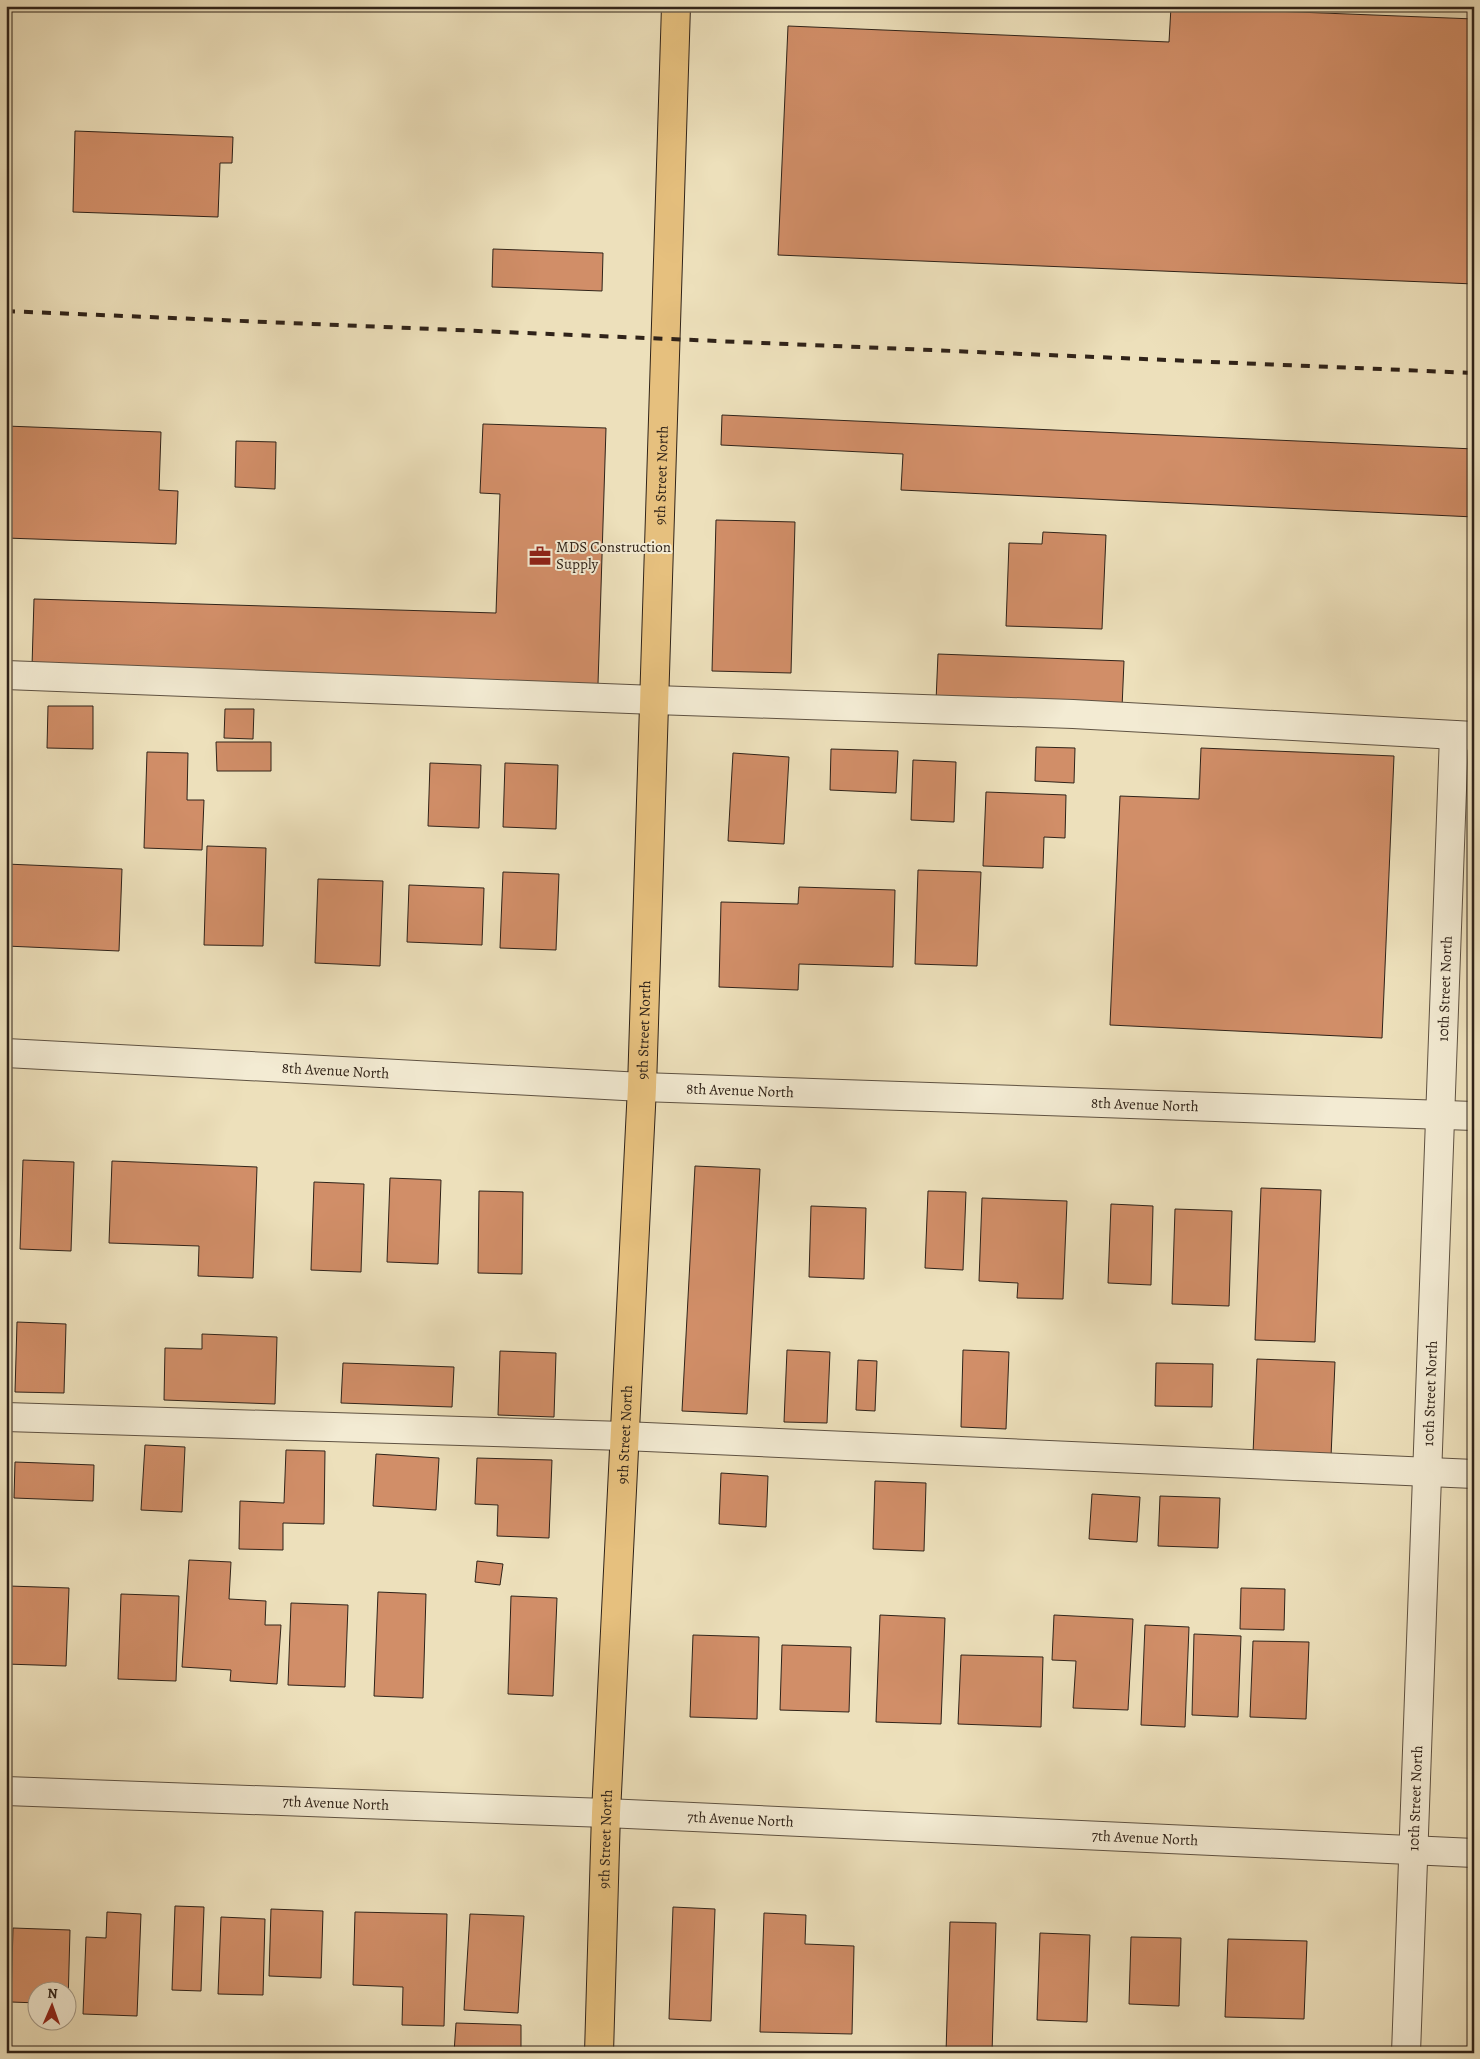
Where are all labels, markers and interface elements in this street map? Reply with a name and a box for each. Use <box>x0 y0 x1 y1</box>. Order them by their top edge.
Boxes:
street label: 9th Street North <box>650 425 673 525</box>
place label: MDS Construction Supply <box>556 537 671 574</box>
office icon: MDS Construction Supply <box>527 543 553 569</box>
street label: 10th Street North <box>1433 936 1457 1042</box>
street label: 9th Street North <box>632 980 655 1080</box>
street label: 8th Avenue North <box>281 1058 390 1083</box>
street label: 8th Avenue North <box>686 1079 794 1102</box>
street label: 8th Avenue North <box>1091 1093 1199 1116</box>
street label: 10th Street North <box>1418 1340 1442 1447</box>
street label: 9th Street North <box>612 1384 637 1485</box>
street label: 10th Street North <box>1403 1745 1427 1851</box>
street label: 9th Street North <box>594 1789 617 1889</box>
street label: 7th Avenue North <box>282 1791 389 1815</box>
street label: 7th Avenue North <box>687 1807 794 1832</box>
street label: 7th Avenue North <box>1091 1825 1199 1850</box>
north arrow <box>28 1982 78 2032</box>
text: N <box>47 1984 58 2003</box>

